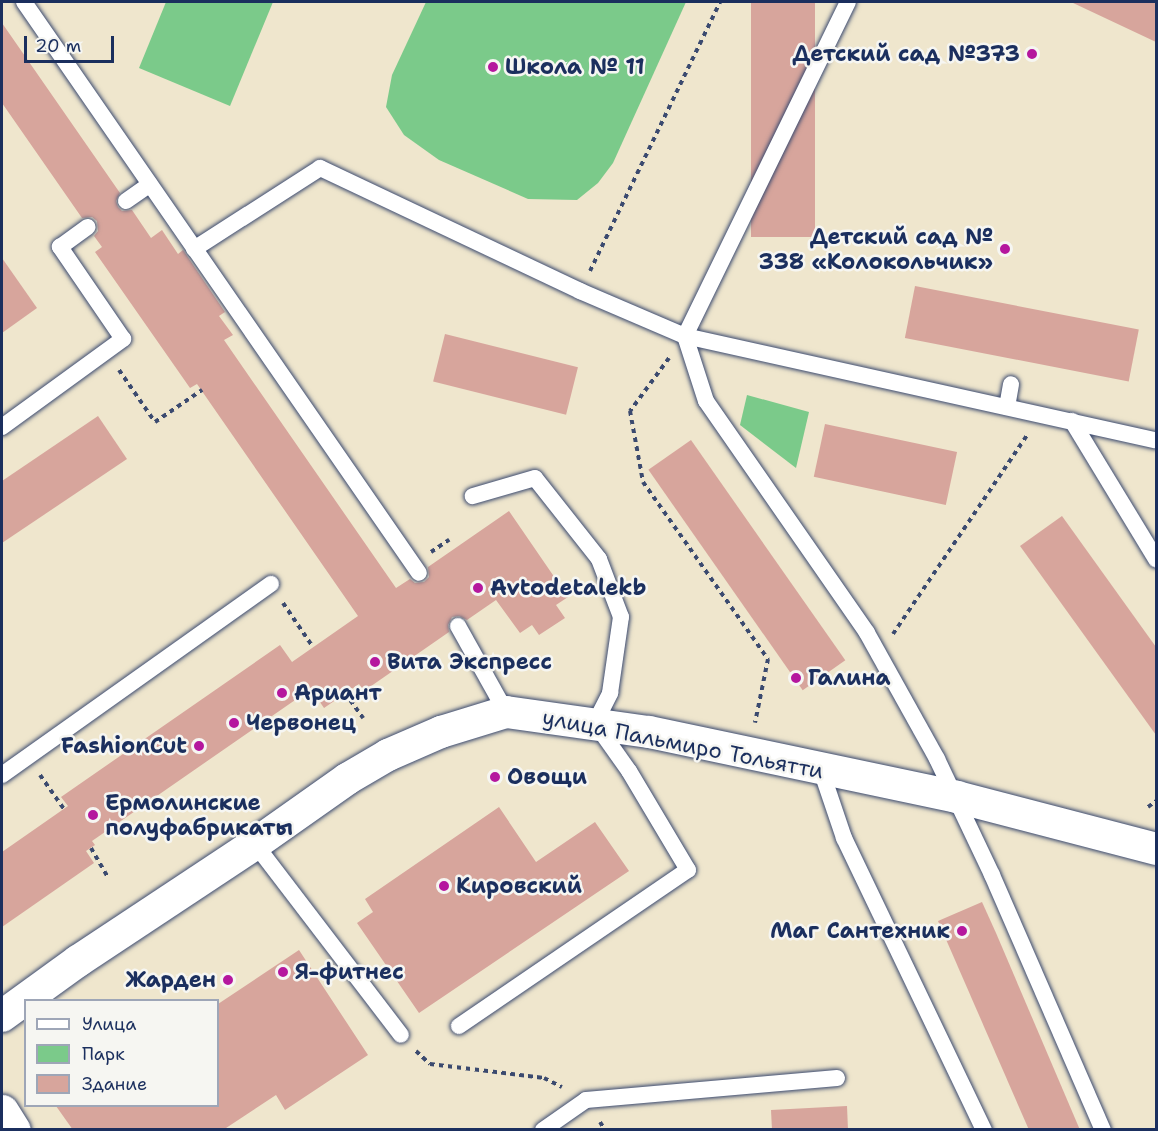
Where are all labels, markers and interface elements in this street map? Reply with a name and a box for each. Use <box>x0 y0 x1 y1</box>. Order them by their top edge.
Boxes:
scale bar <box>27 24 117 62</box>
text: 20 m <box>35 34 81 58</box>
place label: Детский сад №373 <box>793 41 1020 67</box>
marker: Детский сад №373 <box>1025 47 1039 61</box>
place label: Школа № 11 <box>505 54 645 80</box>
marker: Школа № 11 <box>486 60 500 74</box>
place label: Детский сад № 338 «Колокольчик» <box>759 223 993 274</box>
marker: Детский сад № 338 «Колокольчик» <box>998 242 1012 256</box>
place label: Avtodetalekb <box>490 575 646 601</box>
marker: Avtodetalekb <box>471 581 485 595</box>
place label: Вита Экспресс <box>387 649 552 675</box>
marker: Вита Экспресс <box>368 655 382 669</box>
place label: Галина <box>808 665 890 691</box>
marker: Галина <box>789 671 803 685</box>
place label: Ариант <box>294 680 382 706</box>
marker: Ариант <box>275 686 289 700</box>
street label: улица Пальмиро Тольятти <box>540 704 826 784</box>
place label: Червонец <box>246 710 356 736</box>
marker: Червонец <box>227 716 241 730</box>
place label: FashionCut <box>61 733 187 759</box>
marker: FashionCut <box>192 739 206 753</box>
place label: Овощи <box>507 764 587 790</box>
marker: Овощи <box>488 770 502 784</box>
place label: Ермолинские полуфабрикаты <box>105 789 293 840</box>
marker: Ермолинские полуфабрикаты <box>86 808 100 822</box>
place label: Кировский <box>456 873 582 899</box>
marker: Кировский <box>437 879 451 893</box>
place label: Маг Сантехник <box>770 918 950 944</box>
marker: Маг Сантехник <box>955 924 969 938</box>
place label: Я-фитнес <box>295 959 404 985</box>
marker: Я-фитнес <box>276 965 290 979</box>
place label: Жарден <box>125 967 216 993</box>
marker: Жарден <box>221 973 235 987</box>
legend <box>24 999 219 1107</box>
text: Улица <box>82 1012 136 1036</box>
text: Парк <box>82 1042 125 1066</box>
text: Здание <box>82 1072 147 1096</box>

